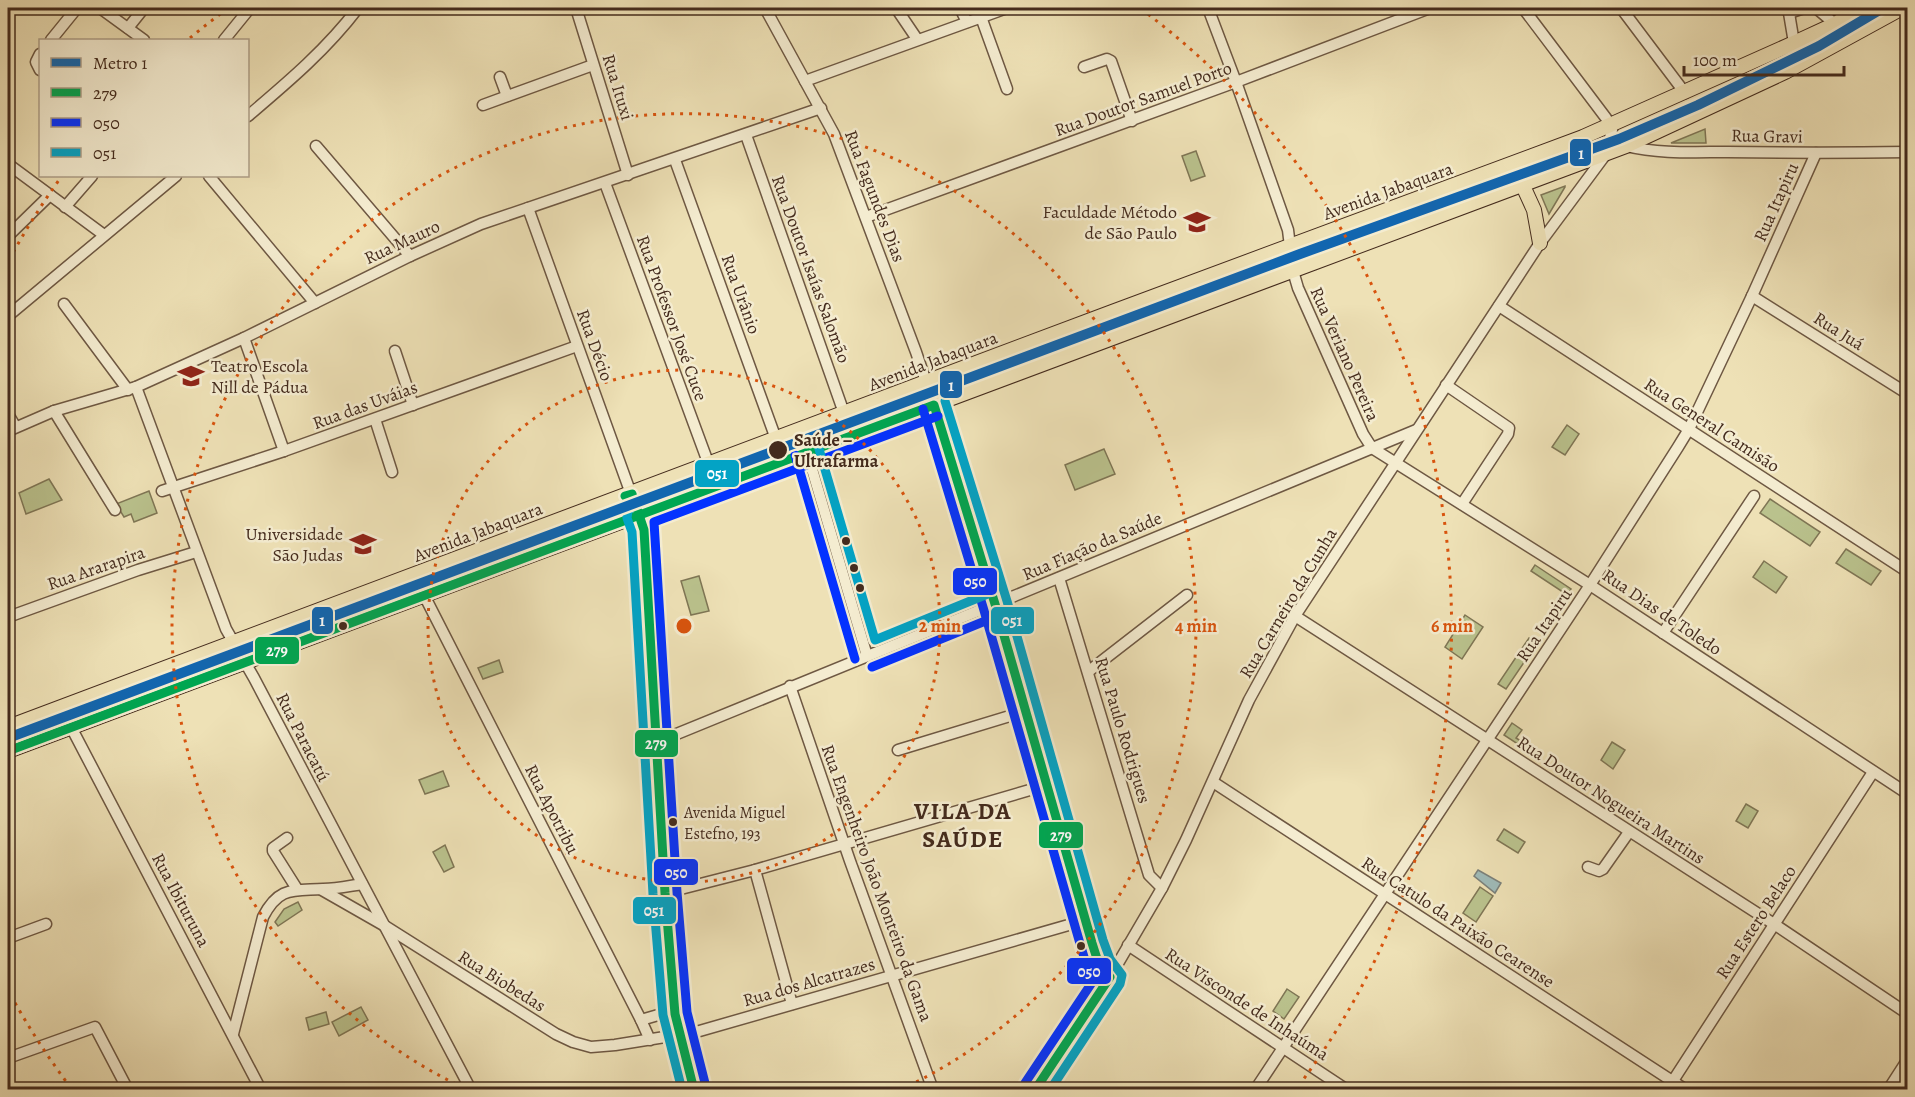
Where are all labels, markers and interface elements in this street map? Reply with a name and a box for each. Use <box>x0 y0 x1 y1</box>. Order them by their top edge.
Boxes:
legend <box>39 39 249 177</box>
scale bar <box>1684 39 1844 77</box>
text: 100 m <box>1693 48 1737 72</box>
text: Metro 1 <box>93 51 147 75</box>
street label: Rua Ituxi <box>597 51 639 123</box>
street label: Rua Doutor Samuel Porto <box>1051 56 1235 142</box>
text: 279 <box>93 81 117 105</box>
text: 050 <box>93 111 120 135</box>
street label: Rua Gravi <box>1731 123 1803 149</box>
street label: Rua Fagundes Dias <box>839 127 911 265</box>
line badge: 1 <box>1569 138 1592 167</box>
text: 051 <box>93 141 117 165</box>
text: 1 <box>1578 143 1584 165</box>
street label: Avenida Jabaquara <box>1319 156 1457 226</box>
street label: Rua Itapiru <box>1748 158 1804 245</box>
street label: Rua Doutor Isaías Salomão <box>766 172 856 366</box>
place label: Faculdade Método de São Paulo <box>1043 200 1177 245</box>
school or university icon: Faculdade Método de São Paulo <box>1182 207 1212 237</box>
street label: Rua Mauro <box>360 214 444 270</box>
street label: Rua Professor José Cuce <box>631 232 713 404</box>
street label: Rua Urânio <box>716 251 766 337</box>
street label: Rua Veriano Pereira <box>1305 283 1386 426</box>
street label: Rua Décio <box>571 306 619 384</box>
street label: Rua Juá <box>1809 306 1869 356</box>
street label: Avenida Jabaquara <box>864 325 1001 397</box>
place label: Teatro Escola Nill de Pádua <box>211 354 309 399</box>
school or university icon: Teatro Escola Nill de Pádua <box>176 361 206 391</box>
line badge: 1 <box>939 370 963 399</box>
street label: Rua General Camisão <box>1640 372 1784 478</box>
street label: Rua das Uváias <box>309 375 421 435</box>
text: 1 <box>948 375 954 397</box>
place label: Saúde – Ultrafarma <box>794 428 879 473</box>
marker: Saúde – Ultrafarma <box>767 439 789 461</box>
line badge: 051 <box>694 459 740 488</box>
text: 051 <box>707 463 728 485</box>
street label: Avenida Jabaquara <box>409 496 546 568</box>
street label: Rua Fiação da Saúde <box>1019 506 1165 586</box>
place label: Universidade São Judas <box>245 522 343 567</box>
street label: Rua Carneiro da Cunha <box>1234 523 1343 683</box>
school or university icon: Universidade São Judas <box>348 529 378 559</box>
unlabelled marker <box>840 535 852 547</box>
street label: Rua Ararapira <box>44 540 149 596</box>
unlabelled marker <box>848 562 860 574</box>
street label: Rua Dias de Toledo <box>1598 563 1726 661</box>
line badge: 050 <box>952 567 998 596</box>
text: 050 <box>964 571 986 593</box>
unlabelled marker <box>854 582 866 594</box>
street label: Rua Itapiru <box>1511 583 1578 667</box>
line badge: 1 <box>311 606 334 635</box>
line badge: 051 <box>990 606 1035 635</box>
text: 1 <box>319 610 325 632</box>
text: 051 <box>1002 610 1023 632</box>
text: 2 min <box>919 614 961 638</box>
text: 4 min <box>1175 614 1217 638</box>
text: 6 min <box>1431 614 1473 638</box>
centre of rings <box>674 616 694 636</box>
unlabelled marker <box>337 620 349 632</box>
line badge: 279 <box>254 636 300 665</box>
text: 279 <box>266 640 288 662</box>
street label: Rua Paulo Rodrigues <box>1089 654 1157 806</box>
street label: Rua Paracatú <box>270 688 336 786</box>
line badge: 279 <box>634 729 679 758</box>
street label: Rua Doutor Nogueira Martins <box>1512 730 1710 870</box>
text: 279 <box>645 733 667 755</box>
street label: Rua Engenheiro João Monteiro da Gama <box>816 741 939 1025</box>
street label: Rua Apotribu <box>519 760 585 858</box>
district label: VILA DA SAÚDE <box>913 795 1012 855</box>
place label: Avenida Miguel Estefno, 193 <box>683 802 785 845</box>
marker: Avenida Miguel Estefno, 193 <box>667 816 679 828</box>
line badge: 279 <box>1038 821 1084 849</box>
text: 279 <box>1050 825 1072 847</box>
street label: Rua Ibituruna <box>146 849 216 952</box>
street label: Rua Catulo da Paixão Cearense <box>1357 851 1559 993</box>
line badge: 050 <box>653 858 699 886</box>
street label: Rua Estero Belaco <box>1710 861 1802 983</box>
text: 050 <box>665 862 687 884</box>
line badge: 051 <box>632 896 677 925</box>
text: 051 <box>644 900 665 922</box>
unlabelled marker <box>1075 940 1087 952</box>
street label: Rua Visconde de Inhaúma <box>1160 942 1334 1066</box>
street label: Rua Biobedas <box>454 945 550 1017</box>
street label: Rua dos Alcatrazes <box>740 952 878 1012</box>
line badge: 050 <box>1066 957 1112 985</box>
text: 050 <box>1078 961 1100 983</box>

